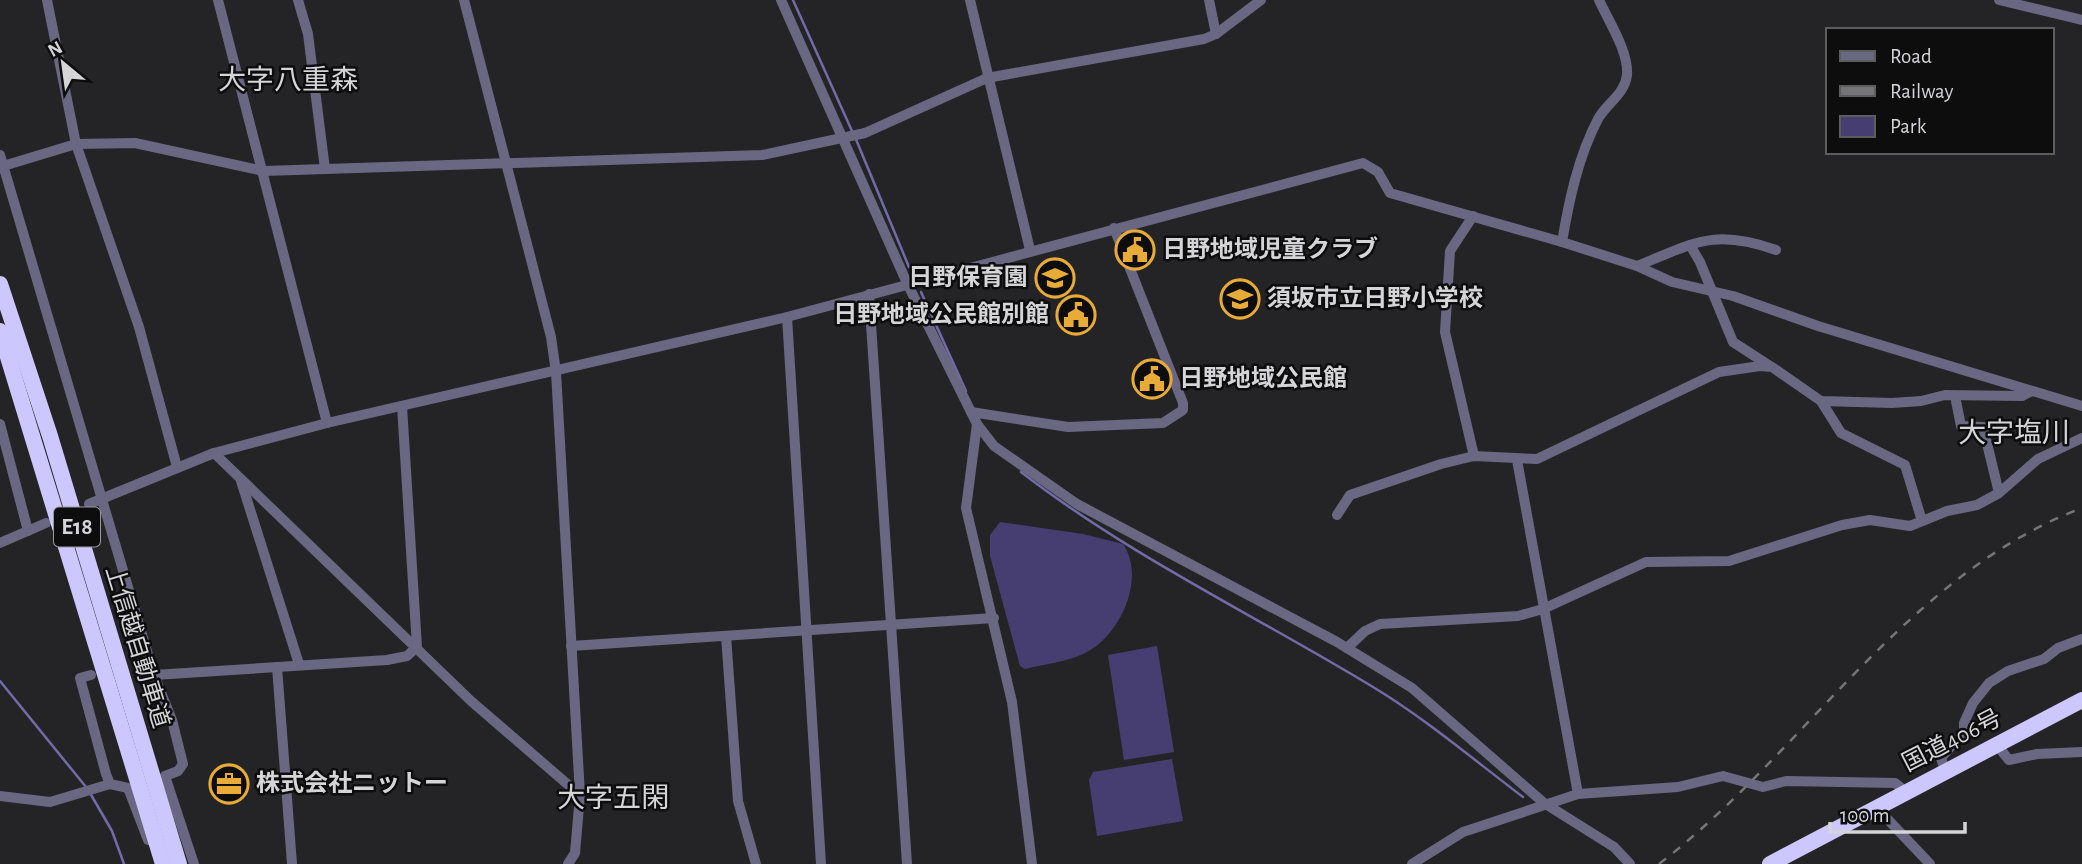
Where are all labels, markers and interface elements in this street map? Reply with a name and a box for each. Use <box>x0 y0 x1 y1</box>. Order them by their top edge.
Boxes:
north arrow <box>28 28 98 98</box>
legend <box>1826 28 2054 154</box>
text: N <box>45 38 66 61</box>
text: Road <box>1890 46 1932 67</box>
district label: 大字八重森 <box>218 65 358 95</box>
text: Railway <box>1890 81 1953 102</box>
text: Park <box>1890 116 1927 137</box>
public building icon: 日野地域児童クラブ <box>1114 229 1156 271</box>
place label: 日野地域児童クラブ <box>1162 236 1378 262</box>
school or university icon: 日野保育園 <box>1034 257 1076 299</box>
place label: 日野保育園 <box>908 264 1028 290</box>
school or university icon: 須坂市立日野小学校 <box>1219 278 1261 320</box>
place label: 須坂市立日野小学校 <box>1267 285 1483 311</box>
public building icon: 日野地域公民館別館 <box>1055 294 1097 336</box>
place label: 日野地域公民館別館 <box>833 301 1049 327</box>
public building icon: 日野地域公民館 <box>1131 358 1173 400</box>
place label: 日野地域公民館 <box>1179 365 1347 391</box>
district label: 大字塩川 <box>1958 418 2070 448</box>
road number: E18 <box>54 508 100 547</box>
street label: 上信越自動車道 <box>101 563 175 731</box>
street label: 国道406号 <box>1898 704 2005 776</box>
office icon: 株式会社ニットー <box>208 763 250 805</box>
place label: 株式会社ニットー <box>256 770 448 796</box>
district label: 大字五閑 <box>557 783 669 813</box>
scale bar <box>1830 790 1965 834</box>
text: 100 m <box>1840 805 1890 826</box>

